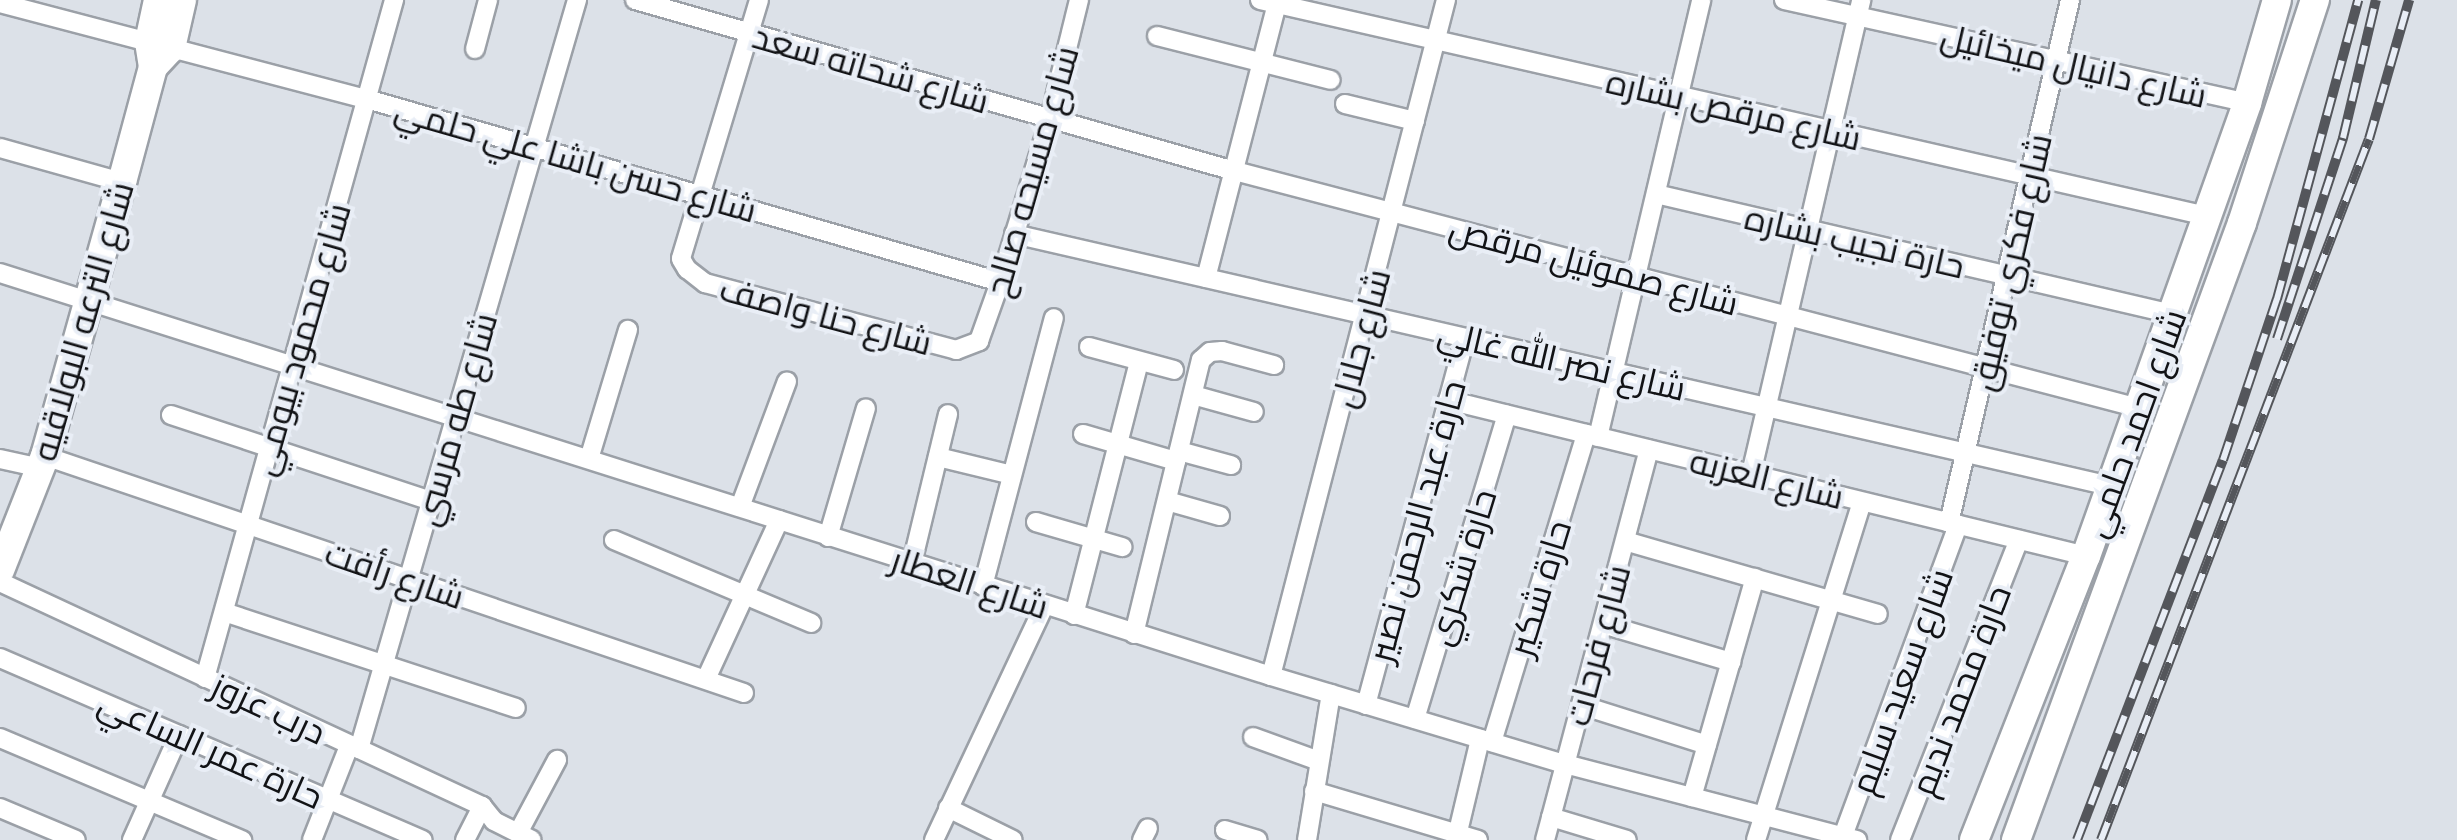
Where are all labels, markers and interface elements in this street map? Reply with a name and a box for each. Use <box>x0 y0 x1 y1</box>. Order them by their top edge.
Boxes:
street label: شارع شحاته سعد <box>748 14 994 122</box>
street label: شارع دانيال ميخائيل <box>1937 14 2211 116</box>
street label: شارع مسيحه صالح <box>975 41 1087 301</box>
street label: شارع مرقص بشاره <box>1602 59 1866 159</box>
street label: شارع حسن باشا علي حلمي <box>390 87 762 231</box>
street label: شارع فكري توفيق <box>1960 129 2060 395</box>
street label: شارع الترعه البولاقيه <box>22 177 142 465</box>
street label: حارة نجيب بشاره <box>1741 195 1969 287</box>
street label: شارع محمود بيومي <box>241 198 359 480</box>
street label: شارع صموئيل مرقص <box>1445 206 1743 324</box>
street label: شارع جلال <box>1321 264 1399 412</box>
street label: شارع حنا واصف <box>715 267 937 363</box>
street label: شارع احمد حلمي <box>2073 303 2195 543</box>
street label: شارع طه مرسي <box>405 308 505 530</box>
street label: شارع نصر الله غالي <box>1434 311 1690 409</box>
street label: حارة عبد الرحمن نصير <box>1358 375 1474 667</box>
street label: شارع العزبه <box>1686 439 1848 517</box>
street label: حارة شكري <box>1417 484 1505 650</box>
street label: حارة شكير <box>1498 515 1580 661</box>
street label: شارع رأفت <box>320 531 470 617</box>
street label: شارع العطار <box>886 537 1054 627</box>
street label: شارع فرحات <box>1555 560 1639 730</box>
street label: شارع سعيد سليم <box>1841 562 1961 800</box>
street label: حارة محمد نديم <box>1901 579 2019 801</box>
street label: درب عزوز <box>205 663 333 753</box>
street label: حارة عمر الساعي <box>92 681 330 817</box>

